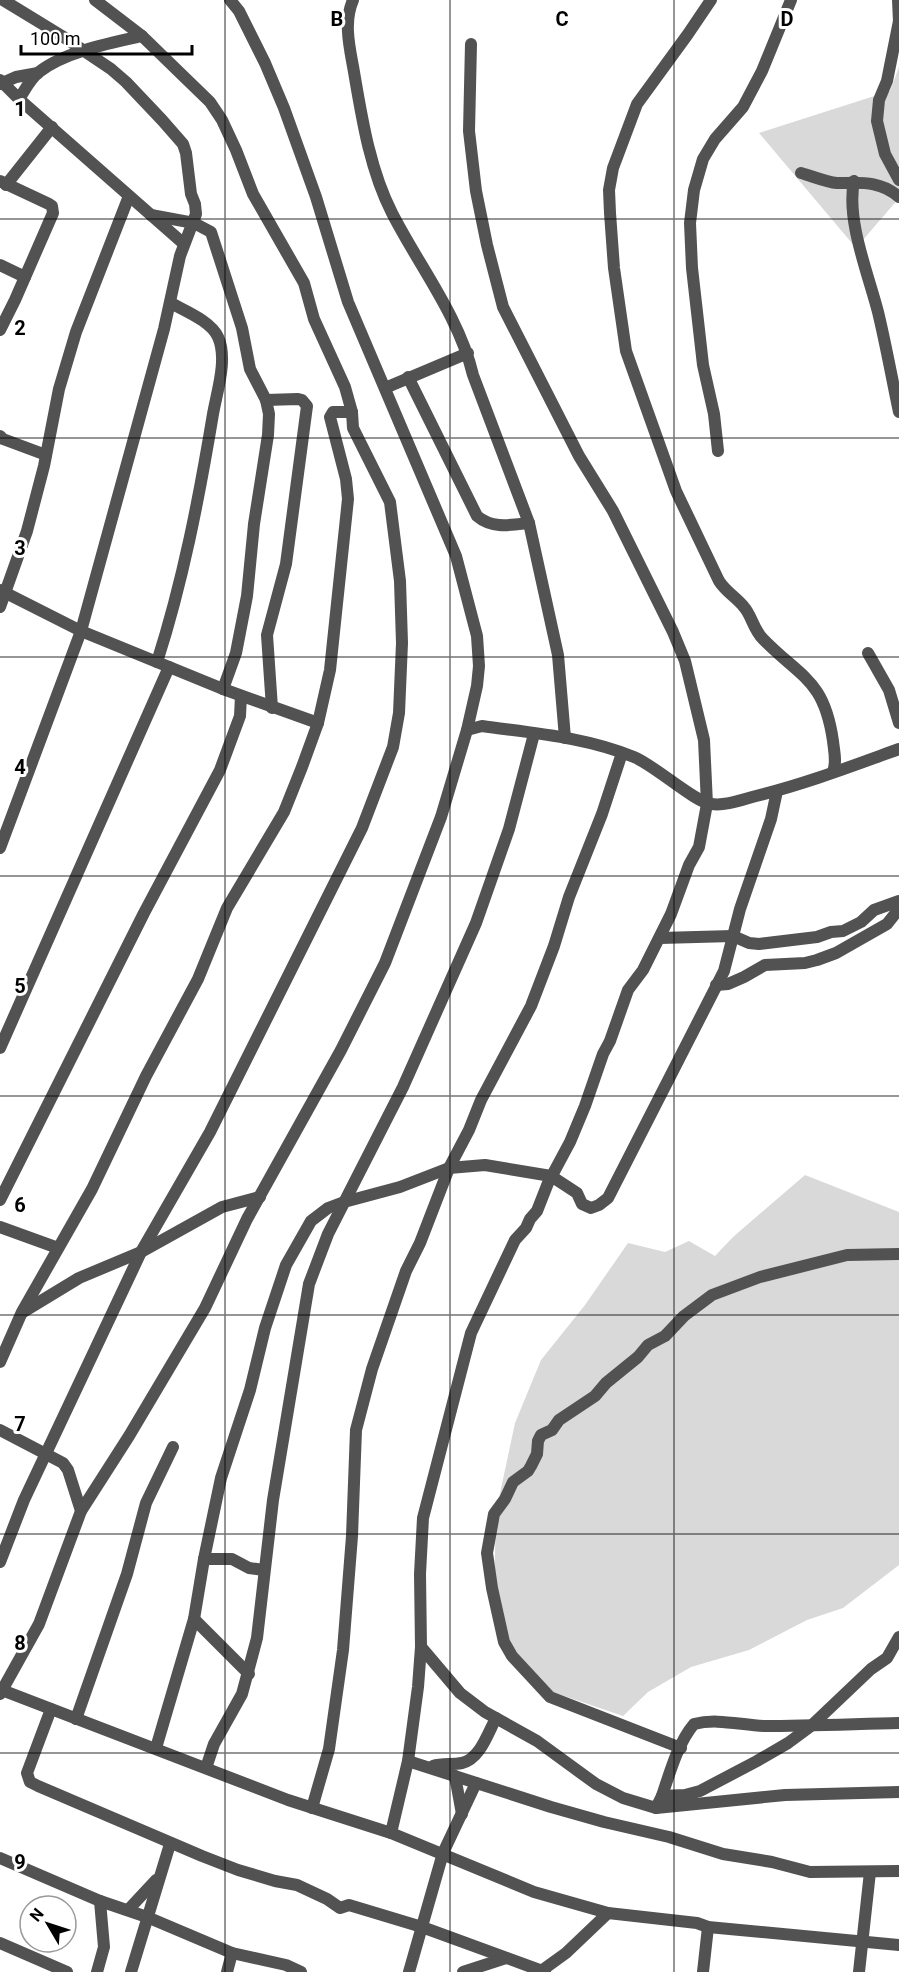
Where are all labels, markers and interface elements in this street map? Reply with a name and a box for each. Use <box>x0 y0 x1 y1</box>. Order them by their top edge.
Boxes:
text: B <box>331 7 343 31</box>
text: C <box>555 7 569 31</box>
text: D <box>781 7 794 31</box>
scale bar <box>21 18 192 56</box>
text: 100 m <box>30 28 81 49</box>
text: 1 <box>14 97 26 121</box>
text: 2 <box>14 316 26 340</box>
text: 3 <box>14 536 26 560</box>
text: 4 <box>14 755 26 779</box>
text: 5 <box>14 974 26 998</box>
text: 6 <box>14 1193 26 1217</box>
text: 7 <box>14 1412 26 1436</box>
text: 8 <box>14 1631 26 1655</box>
text: 9 <box>14 1850 26 1874</box>
north arrow <box>18 1894 78 1954</box>
text: N <box>26 1905 48 1925</box>

